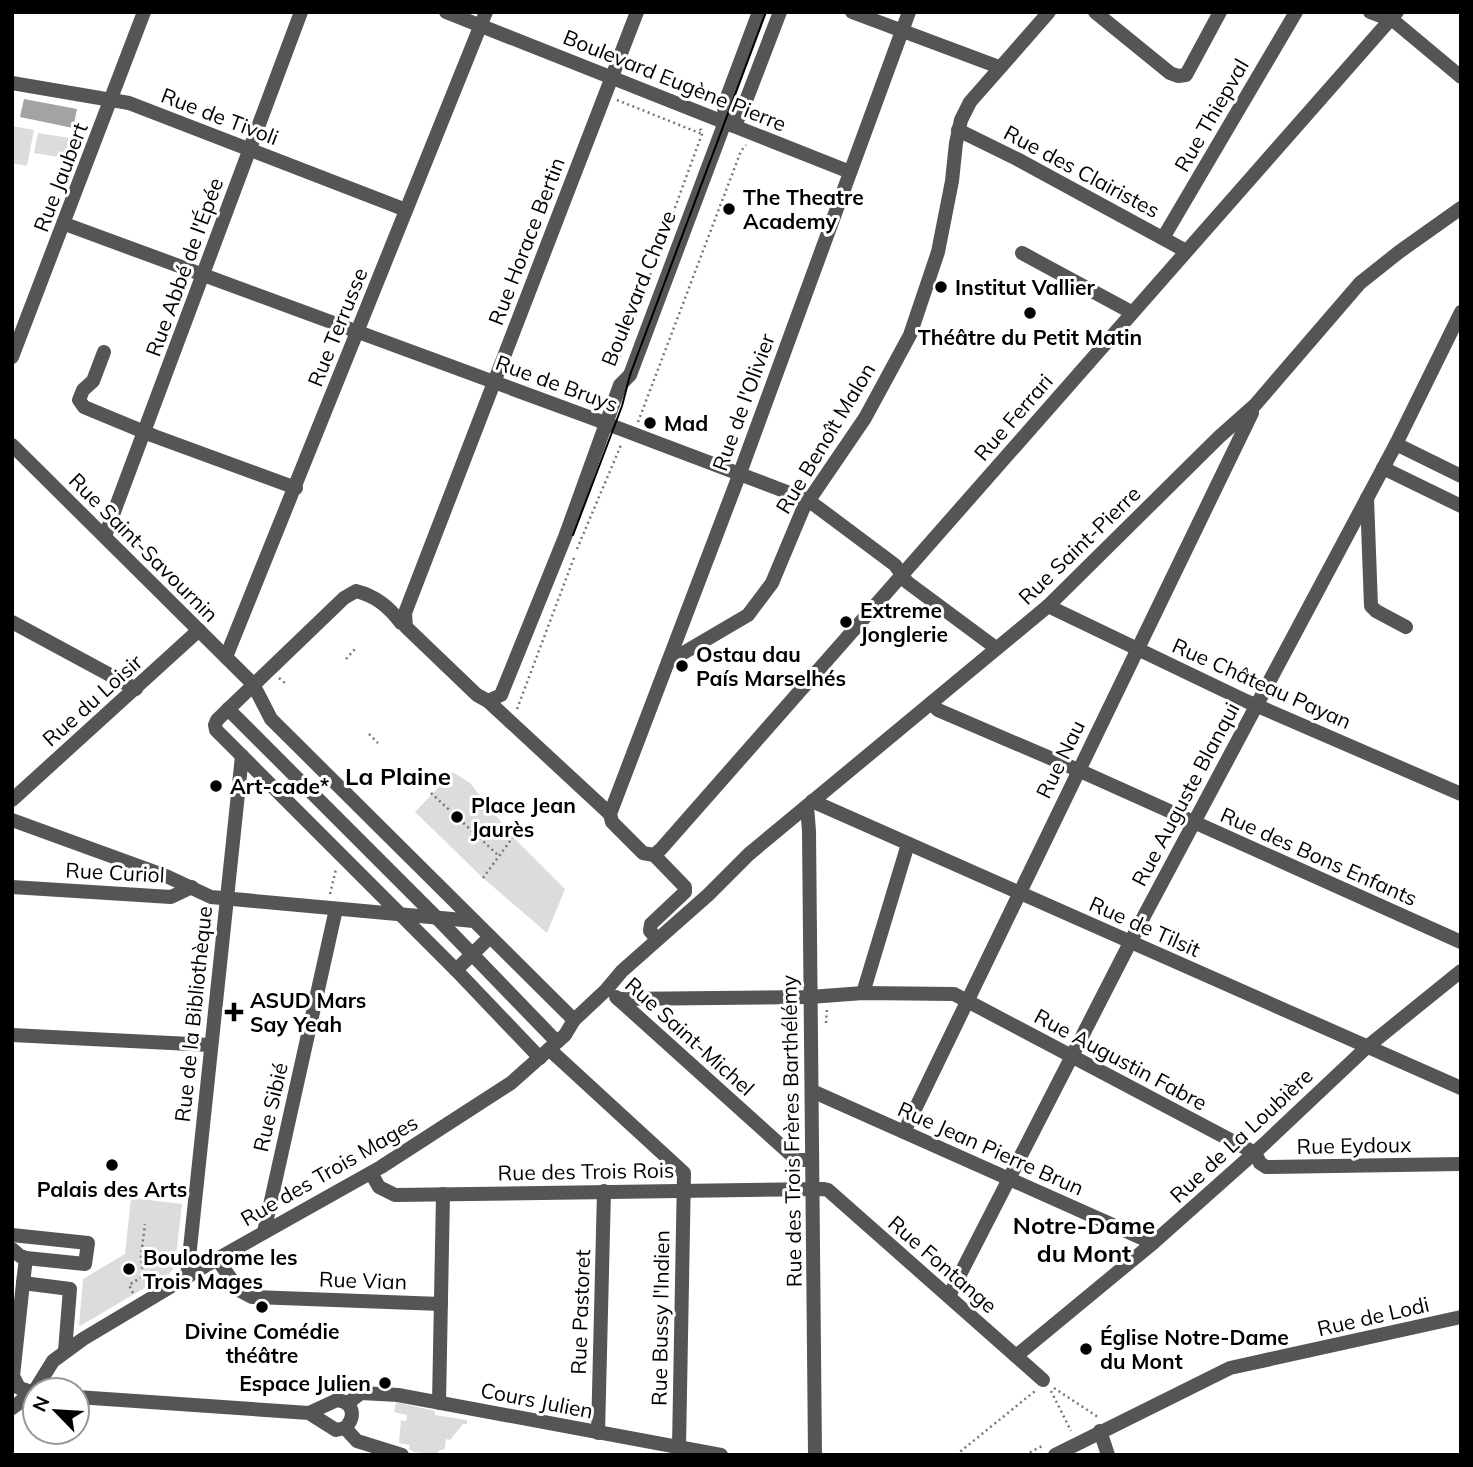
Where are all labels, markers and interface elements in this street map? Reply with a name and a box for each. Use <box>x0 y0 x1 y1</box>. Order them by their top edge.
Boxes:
street label: Boulevard Eugène Pierre <box>560 23 790 137</box>
street label: Rue Thiepval <box>1168 54 1254 176</box>
street label: Rue de Tivoli <box>158 82 282 150</box>
street label: Rue Jaubert <box>27 119 93 235</box>
street label: Rue des Clairistes <box>1000 119 1164 223</box>
street label: Rue Horace Bertin <box>482 154 570 328</box>
street label: Rue Abbé de l'Épée <box>140 174 228 360</box>
place label: The Theatre Academy <box>743 184 864 234</box>
marker: The Theatre Academy <box>721 201 737 217</box>
street label: Boulevard Chave <box>595 206 681 370</box>
street label: Rue Terrusse <box>301 264 373 390</box>
place label: Institut Vallier <box>955 274 1096 300</box>
marker: Institut Vallier <box>933 279 949 295</box>
marker: Théâtre du Petit Matin <box>1022 305 1038 321</box>
place label: Théâtre du Petit Matin <box>918 324 1142 350</box>
street label: Rue de l'Olivier <box>706 329 780 474</box>
street label: Rue de Bruys <box>492 349 622 417</box>
street label: Rue Benoît Malon <box>770 358 880 518</box>
street label: Rue Ferrari <box>968 368 1058 466</box>
place label: Mad <box>664 410 708 436</box>
marker: Mad <box>642 415 658 431</box>
street label: Rue Saint-Savournin <box>64 467 224 627</box>
street label: Rue Saint-Pierre <box>1013 480 1145 610</box>
place label: Extreme Jonglerie <box>860 597 948 647</box>
marker: Extreme Jonglerie <box>838 614 854 630</box>
street label: Rue Château Payan <box>1168 632 1356 734</box>
place label: Ostau dau País Marselhés <box>696 641 846 691</box>
street label: Rue du Loisir <box>37 648 147 752</box>
marker: Ostau dau País Marselhés <box>674 658 690 674</box>
street label: Rue Auguste Blanqui <box>1126 698 1244 890</box>
street label: Rue Nau <box>1030 716 1090 802</box>
district label: La Plaine <box>345 761 451 791</box>
place label: Art-cade* <box>230 773 330 799</box>
marker: Art-cade* <box>208 778 224 794</box>
place label: Place Jean Jaurès <box>471 792 576 842</box>
street label: Rue des Bons Enfants <box>1217 801 1421 911</box>
marker: Place Jean Jaurès <box>449 809 465 825</box>
street label: Rue Curiol <box>65 856 165 888</box>
street label: Rue de Tilsit <box>1086 890 1204 962</box>
street label: Rue de la Bibliothèque <box>169 905 217 1123</box>
street label: Rue Saint-Michel <box>620 971 760 1101</box>
street label: Rue des Trois Frères Barthélémy <box>775 975 807 1287</box>
place label: ASUD Mars Say Yeah <box>250 987 366 1037</box>
marker: ASUD Mars Say Yeah <box>224 1002 244 1022</box>
street label: Rue Augustin Fabre <box>1030 1002 1212 1116</box>
street label: Rue Sibié <box>247 1060 293 1154</box>
street label: Rue de La Loubière <box>1164 1062 1318 1208</box>
street label: Rue Jean Pierre Brun <box>894 1095 1088 1201</box>
street label: Rue des Trois Mages <box>236 1109 422 1231</box>
street label: Rue Eydoux <box>1296 1131 1412 1159</box>
street label: Rue des Trois Rois <box>497 1156 675 1186</box>
marker: Palais des Arts <box>104 1157 120 1173</box>
place label: Palais des Arts <box>37 1176 187 1202</box>
street label: Rue Fontange <box>883 1210 1003 1318</box>
district label: Notre-Dame du Mont <box>1013 1210 1155 1268</box>
street label: Rue Bussy l'Indien <box>645 1230 675 1406</box>
place label: Boulodrome les Trois Mages <box>143 1244 298 1294</box>
street label: Rue Pastoret <box>565 1249 595 1375</box>
marker: Boulodrome les Trois Mages <box>121 1261 137 1277</box>
street label: Rue Vian <box>319 1265 407 1295</box>
street label: Rue de Lodi <box>1315 1291 1431 1341</box>
marker: Divine Comédie théâtre <box>254 1299 270 1315</box>
place label: Divine Comédie théâtre <box>185 1318 339 1368</box>
place label: Église Notre-Dame du Mont <box>1100 1324 1289 1374</box>
marker: Église Notre-Dame du Mont <box>1078 1341 1094 1357</box>
place label: Espace Julien <box>239 1370 371 1396</box>
marker: Espace Julien <box>377 1375 393 1391</box>
north arrow <box>21 1376 91 1446</box>
street label: Cours Julien <box>479 1376 595 1424</box>
text: N <box>27 1392 55 1415</box>

